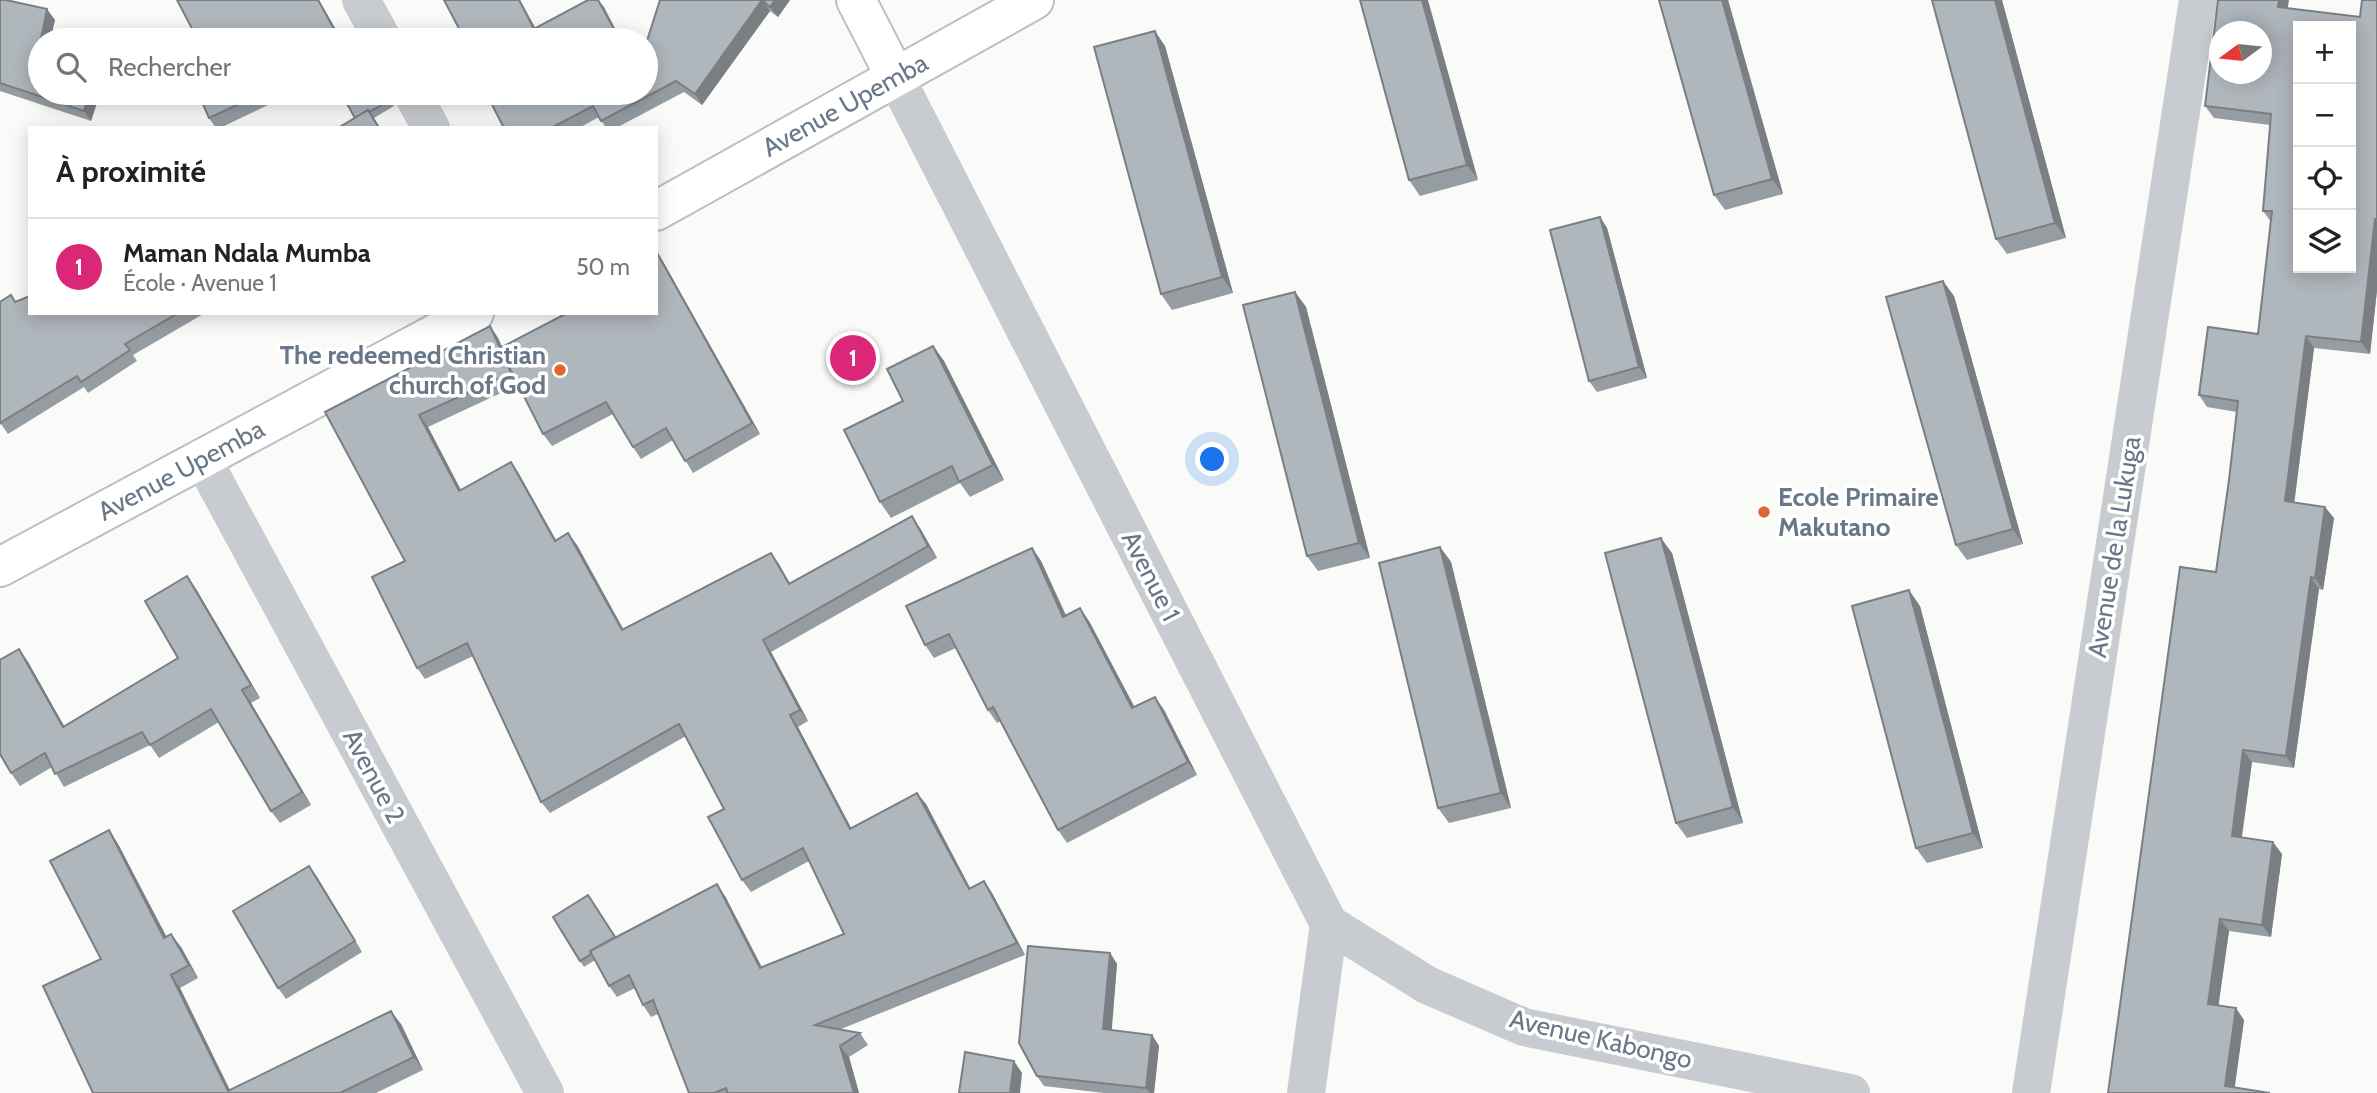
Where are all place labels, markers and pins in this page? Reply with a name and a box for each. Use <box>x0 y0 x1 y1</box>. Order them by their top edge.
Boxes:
pin: 1 <box>830 332 876 384</box>
place label: The redeemed Christian church of God <box>280 339 546 401</box>
marker: The redeemed Christian church of God <box>552 362 568 378</box>
place label: Ecole Primaire Makutano <box>1778 481 1939 543</box>
marker: Ecole Primaire Makutano <box>1756 504 1772 520</box>

